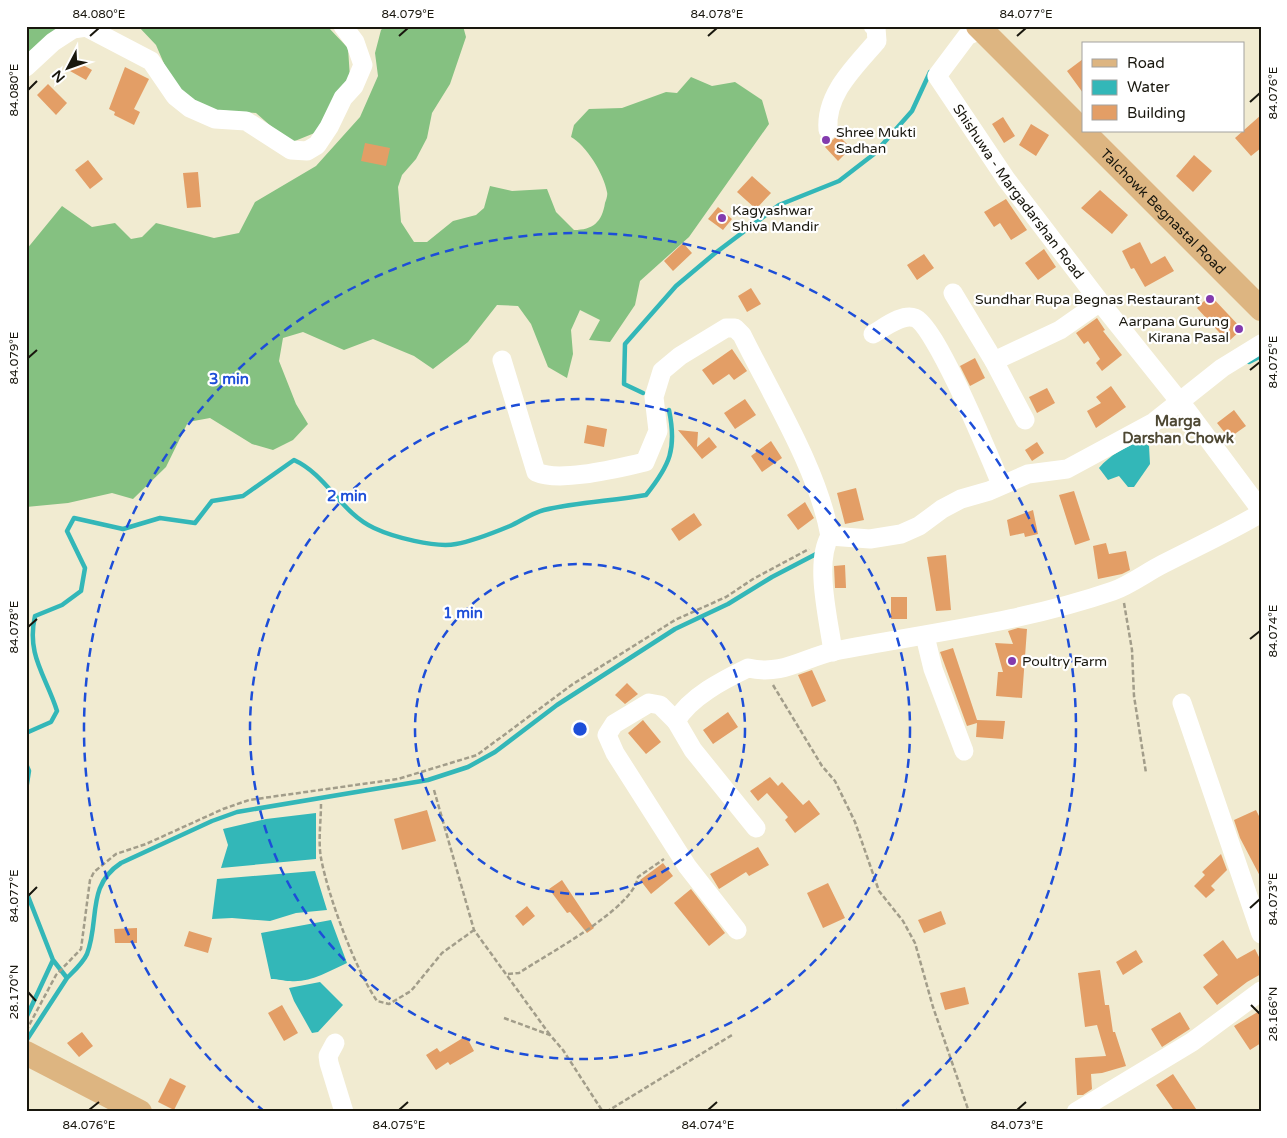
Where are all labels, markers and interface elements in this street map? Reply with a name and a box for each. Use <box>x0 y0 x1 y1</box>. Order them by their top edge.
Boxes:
text: 84.080°E <box>73 7 126 21</box>
text: 84.079°E <box>382 7 435 21</box>
text: 84.078°E <box>691 7 744 21</box>
text: 84.077°E <box>999 7 1053 21</box>
north arrow <box>42 42 92 92</box>
legend <box>1082 42 1244 132</box>
text: Road <box>1127 54 1165 72</box>
text: 84.080°E <box>7 63 21 117</box>
text: N <box>48 66 69 86</box>
text: 84.076°E <box>1266 66 1280 119</box>
text: Water <box>1127 78 1170 96</box>
street label: Shishuwa - Margadarshan Road <box>950 101 1088 282</box>
text: Building <box>1127 104 1186 122</box>
place label: Shree Mukti Sadhan <box>836 124 916 157</box>
marker: Shree Mukti Sadhan <box>820 134 832 146</box>
street label: Talchowk Begnastal Road <box>1097 145 1230 278</box>
place label: Kagyashwar Shiva Mandir <box>732 202 820 235</box>
marker: Kagyashwar Shiva Mandir <box>716 212 728 224</box>
place label: Sundhar Rupa Begnas Restaurant <box>975 291 1201 308</box>
marker: Sundhar Rupa Begnas Restaurant <box>1204 293 1216 305</box>
place label: Aarpana Gurung Kirana Pasal <box>1118 313 1229 346</box>
marker: Aarpana Gurung Kirana Pasal <box>1233 323 1245 335</box>
text: 84.079°E <box>7 331 21 385</box>
text: 84.075°E <box>1266 335 1280 388</box>
text: 3 min <box>209 370 249 388</box>
district label: Marga Darshan Chowk <box>1122 412 1234 447</box>
text: 2 min <box>327 487 367 505</box>
text: 84.078°E <box>7 600 21 654</box>
text: 1 min <box>443 604 483 622</box>
text: 84.074°E <box>1266 604 1280 658</box>
place label: Poultry Farm <box>1022 653 1107 670</box>
marker: Poultry Farm <box>1006 655 1018 667</box>
centre of rings <box>571 720 589 738</box>
text: 84.077°E <box>7 869 21 923</box>
text: 84.073°E <box>1266 872 1280 926</box>
text: 28.170°N <box>7 965 21 1019</box>
text: 28.166°N <box>1266 987 1280 1041</box>
text: 84.076°E <box>63 1118 116 1132</box>
text: 84.075°E <box>373 1118 426 1132</box>
text: 84.074°E <box>682 1118 735 1132</box>
text: 84.073°E <box>991 1118 1044 1132</box>

